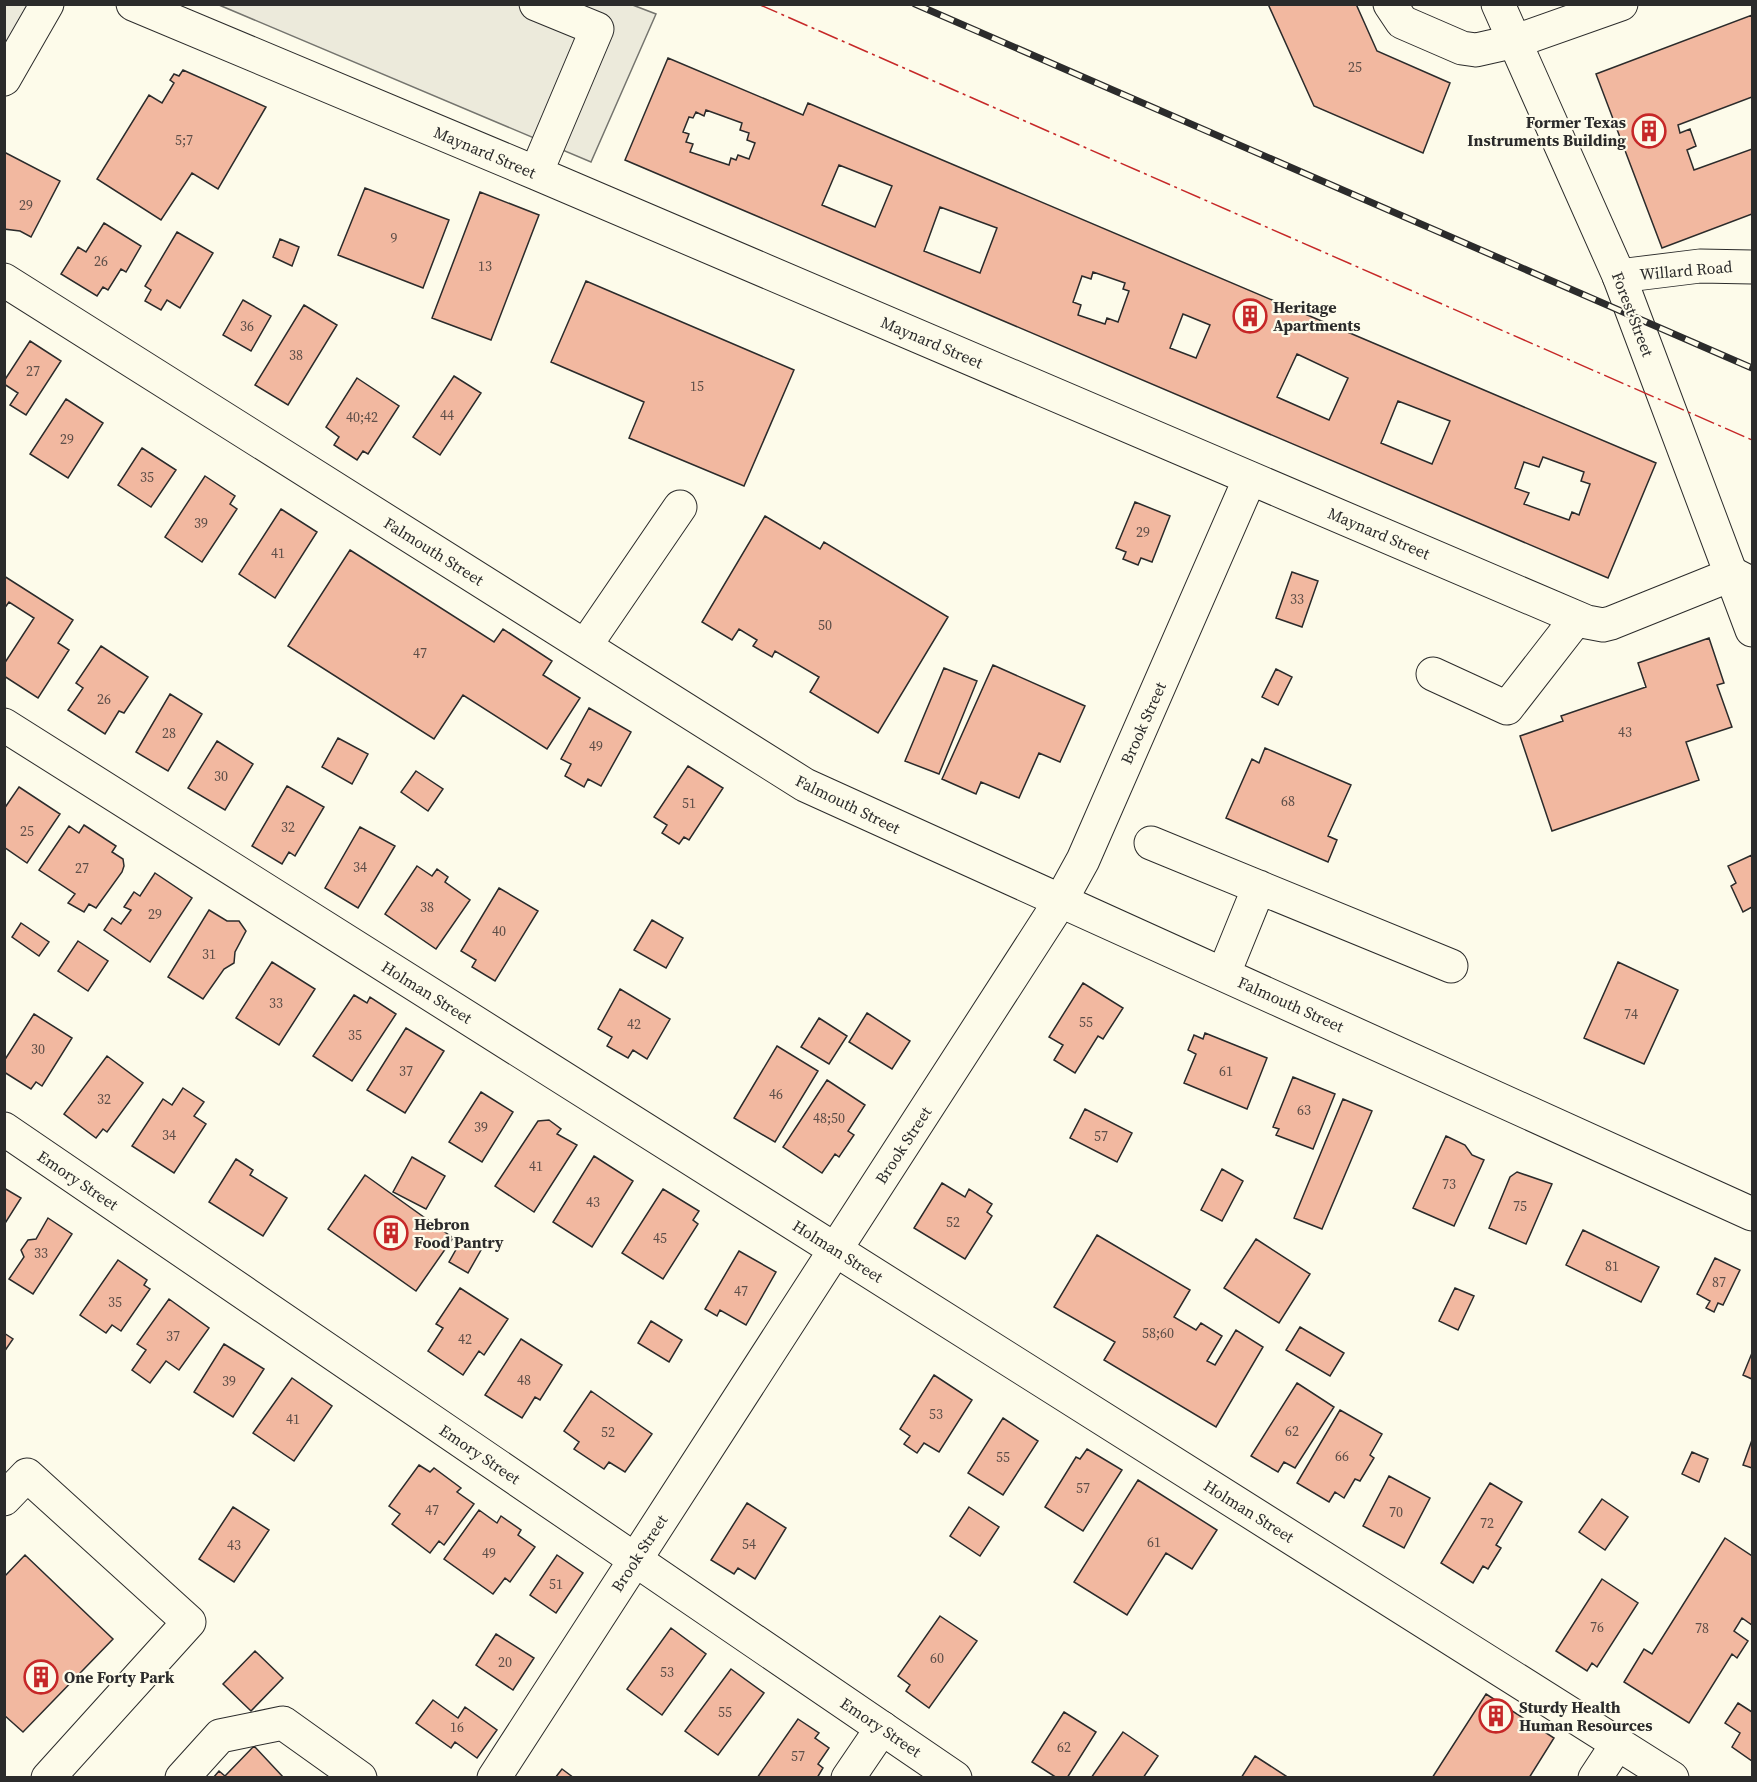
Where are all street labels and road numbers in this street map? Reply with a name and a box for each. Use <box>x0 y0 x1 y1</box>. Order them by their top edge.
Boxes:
street label: Maynard Street <box>431 121 540 184</box>
street label: Willard Road <box>1639 255 1733 285</box>
street label: Forest Street <box>1607 268 1660 360</box>
street label: Maynard Street <box>878 311 987 374</box>
street label: Maynard Street <box>1325 502 1434 565</box>
street label: Falmouth Street <box>380 512 489 591</box>
street label: Brook Street <box>1115 678 1171 768</box>
street label: Falmouth Street <box>792 769 905 839</box>
street label: Holman Street <box>378 955 477 1029</box>
street label: Falmouth Street <box>1235 971 1348 1038</box>
street label: Brook Street <box>870 1101 937 1188</box>
street label: Emory Street <box>33 1145 123 1216</box>
street label: Holman Street <box>789 1214 888 1288</box>
street label: Emory Street <box>435 1419 525 1490</box>
street label: Holman Street <box>1200 1474 1299 1548</box>
street label: Brook Street <box>606 1509 673 1596</box>
street label: Emory Street <box>836 1692 926 1763</box>

